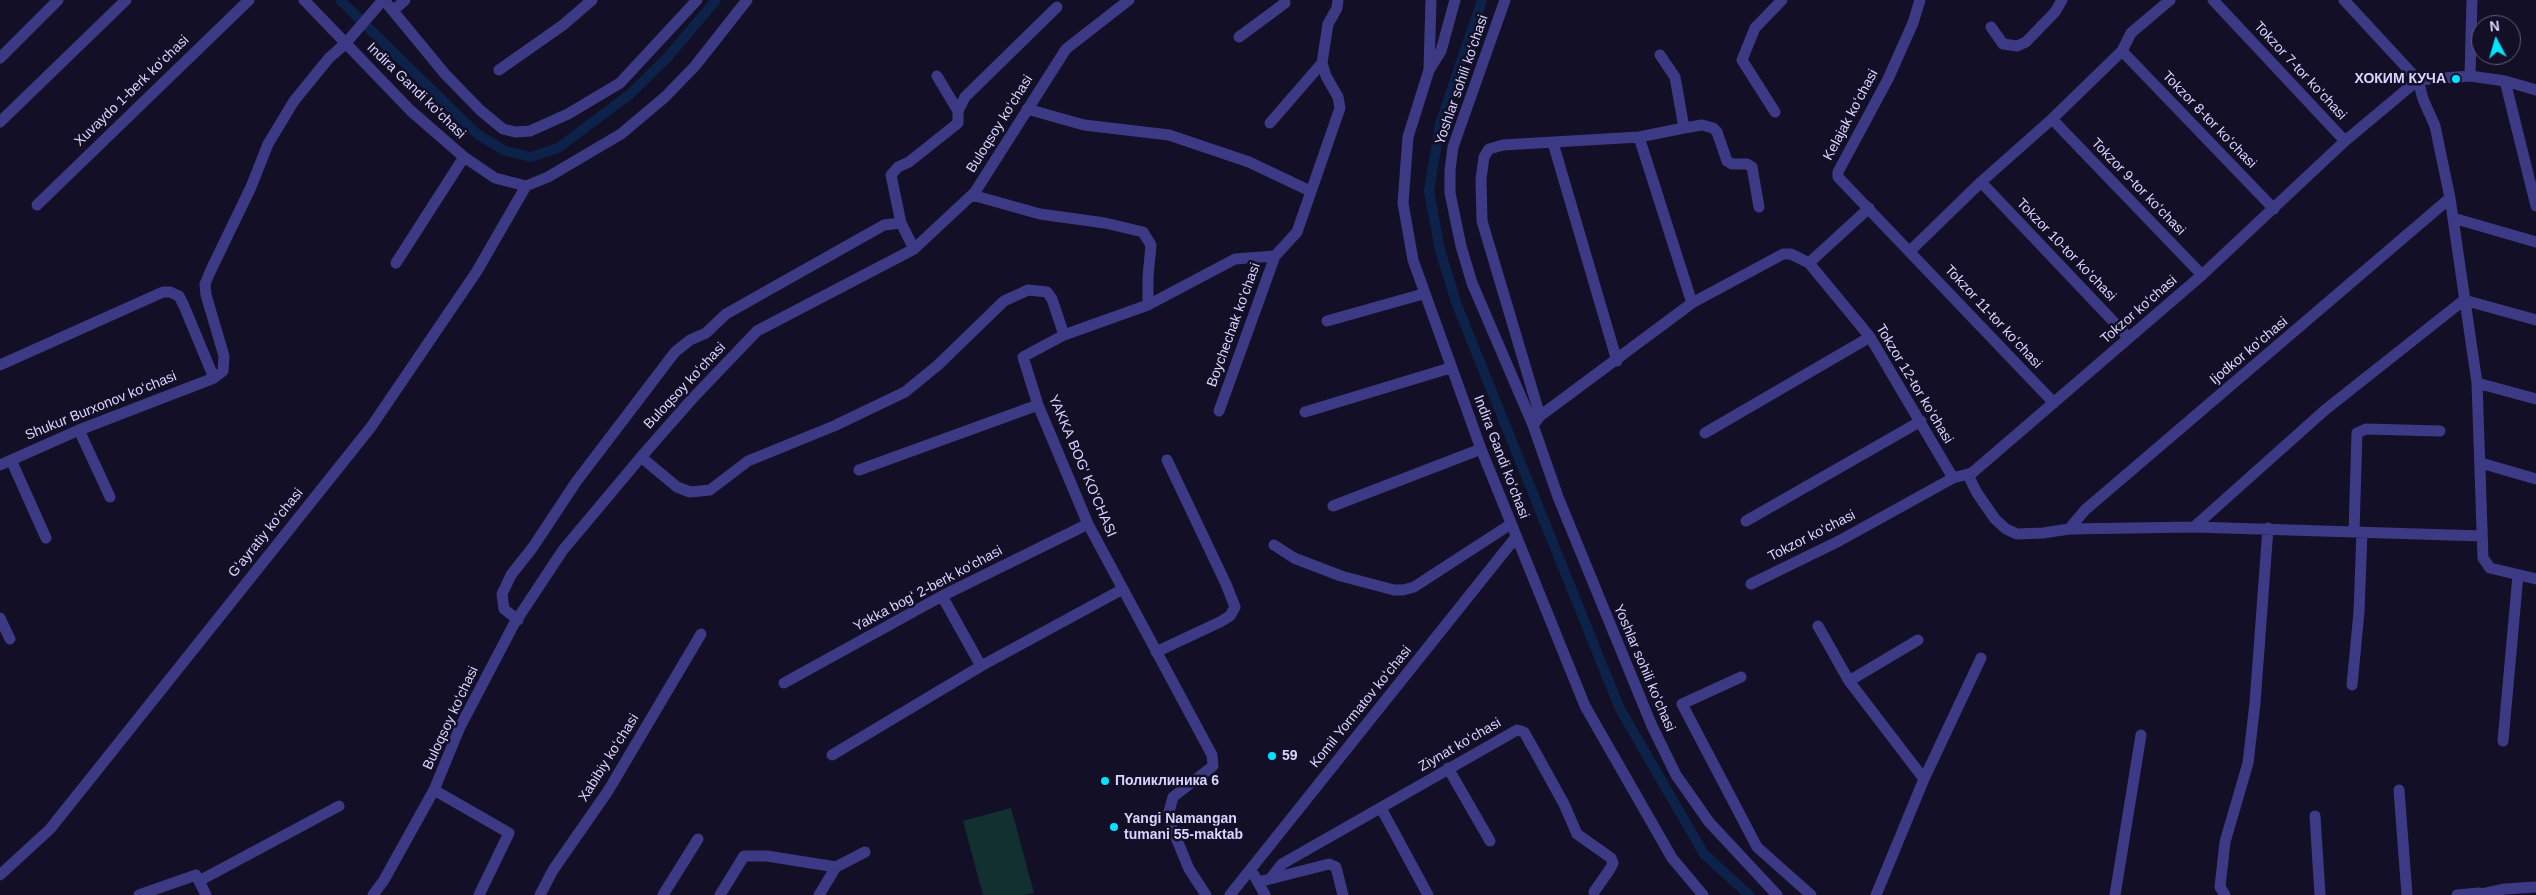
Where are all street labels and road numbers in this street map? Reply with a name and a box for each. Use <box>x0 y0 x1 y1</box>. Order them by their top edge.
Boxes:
street label: Yoshlar sohili koʻchasi <box>1432 13 1492 147</box>
street label: Tokzor 7-tor koʻchasi <box>2250 18 2350 124</box>
street label: Xuvaydo 1-berk koʻchasi <box>71 32 193 150</box>
street label: Indira Gandi koʻchasi <box>363 40 469 142</box>
street label: Kelajak koʻchasi <box>1820 67 1882 163</box>
street label: Tokzor 8-tor koʻchasi <box>2158 68 2260 172</box>
street label: Buloqsoy koʻchasi <box>963 72 1037 176</box>
street label: Tokzor 9-tor koʻchasi <box>2087 135 2189 239</box>
street label: Tokzor 10-tor koʻchasi <box>2013 195 2119 305</box>
street label: Boychechak koʻchasi <box>1204 261 1264 389</box>
street label: Tokzor 11-tor koʻchasi <box>1941 262 2045 372</box>
street label: Tokzor koʻchasi <box>2097 272 2181 348</box>
street label: Ijodkor koʻchasi <box>2207 314 2291 388</box>
street label: Tokzor 12-tor koʻchasi <box>1872 321 1956 447</box>
street label: Buloqsoy koʻchasi <box>641 339 729 433</box>
street label: Shukur Burxonov koʻchasi <box>23 368 179 444</box>
street label: YAKKA BOG' KO'CHASI <box>1044 392 1120 540</box>
street label: Indira Gandi koʻchasi <box>1470 393 1532 521</box>
street label: Gʻayratiy koʻchasi <box>225 485 307 581</box>
street label: Tokzor koʻchasi <box>1766 507 1858 565</box>
street label: Yakka bogʻ 2-berk koʻchasi <box>851 543 1005 635</box>
street label: Yoshlar sohili koʻchasi <box>1610 602 1678 734</box>
street label: Komil Yormatov koʻchasi <box>1307 643 1415 771</box>
street label: Buloqsoy koʻchasi <box>420 664 482 772</box>
street label: Xabibiy koʻchasi <box>575 711 643 805</box>
street label: Ziynat koʻchasi <box>1416 715 1504 775</box>

